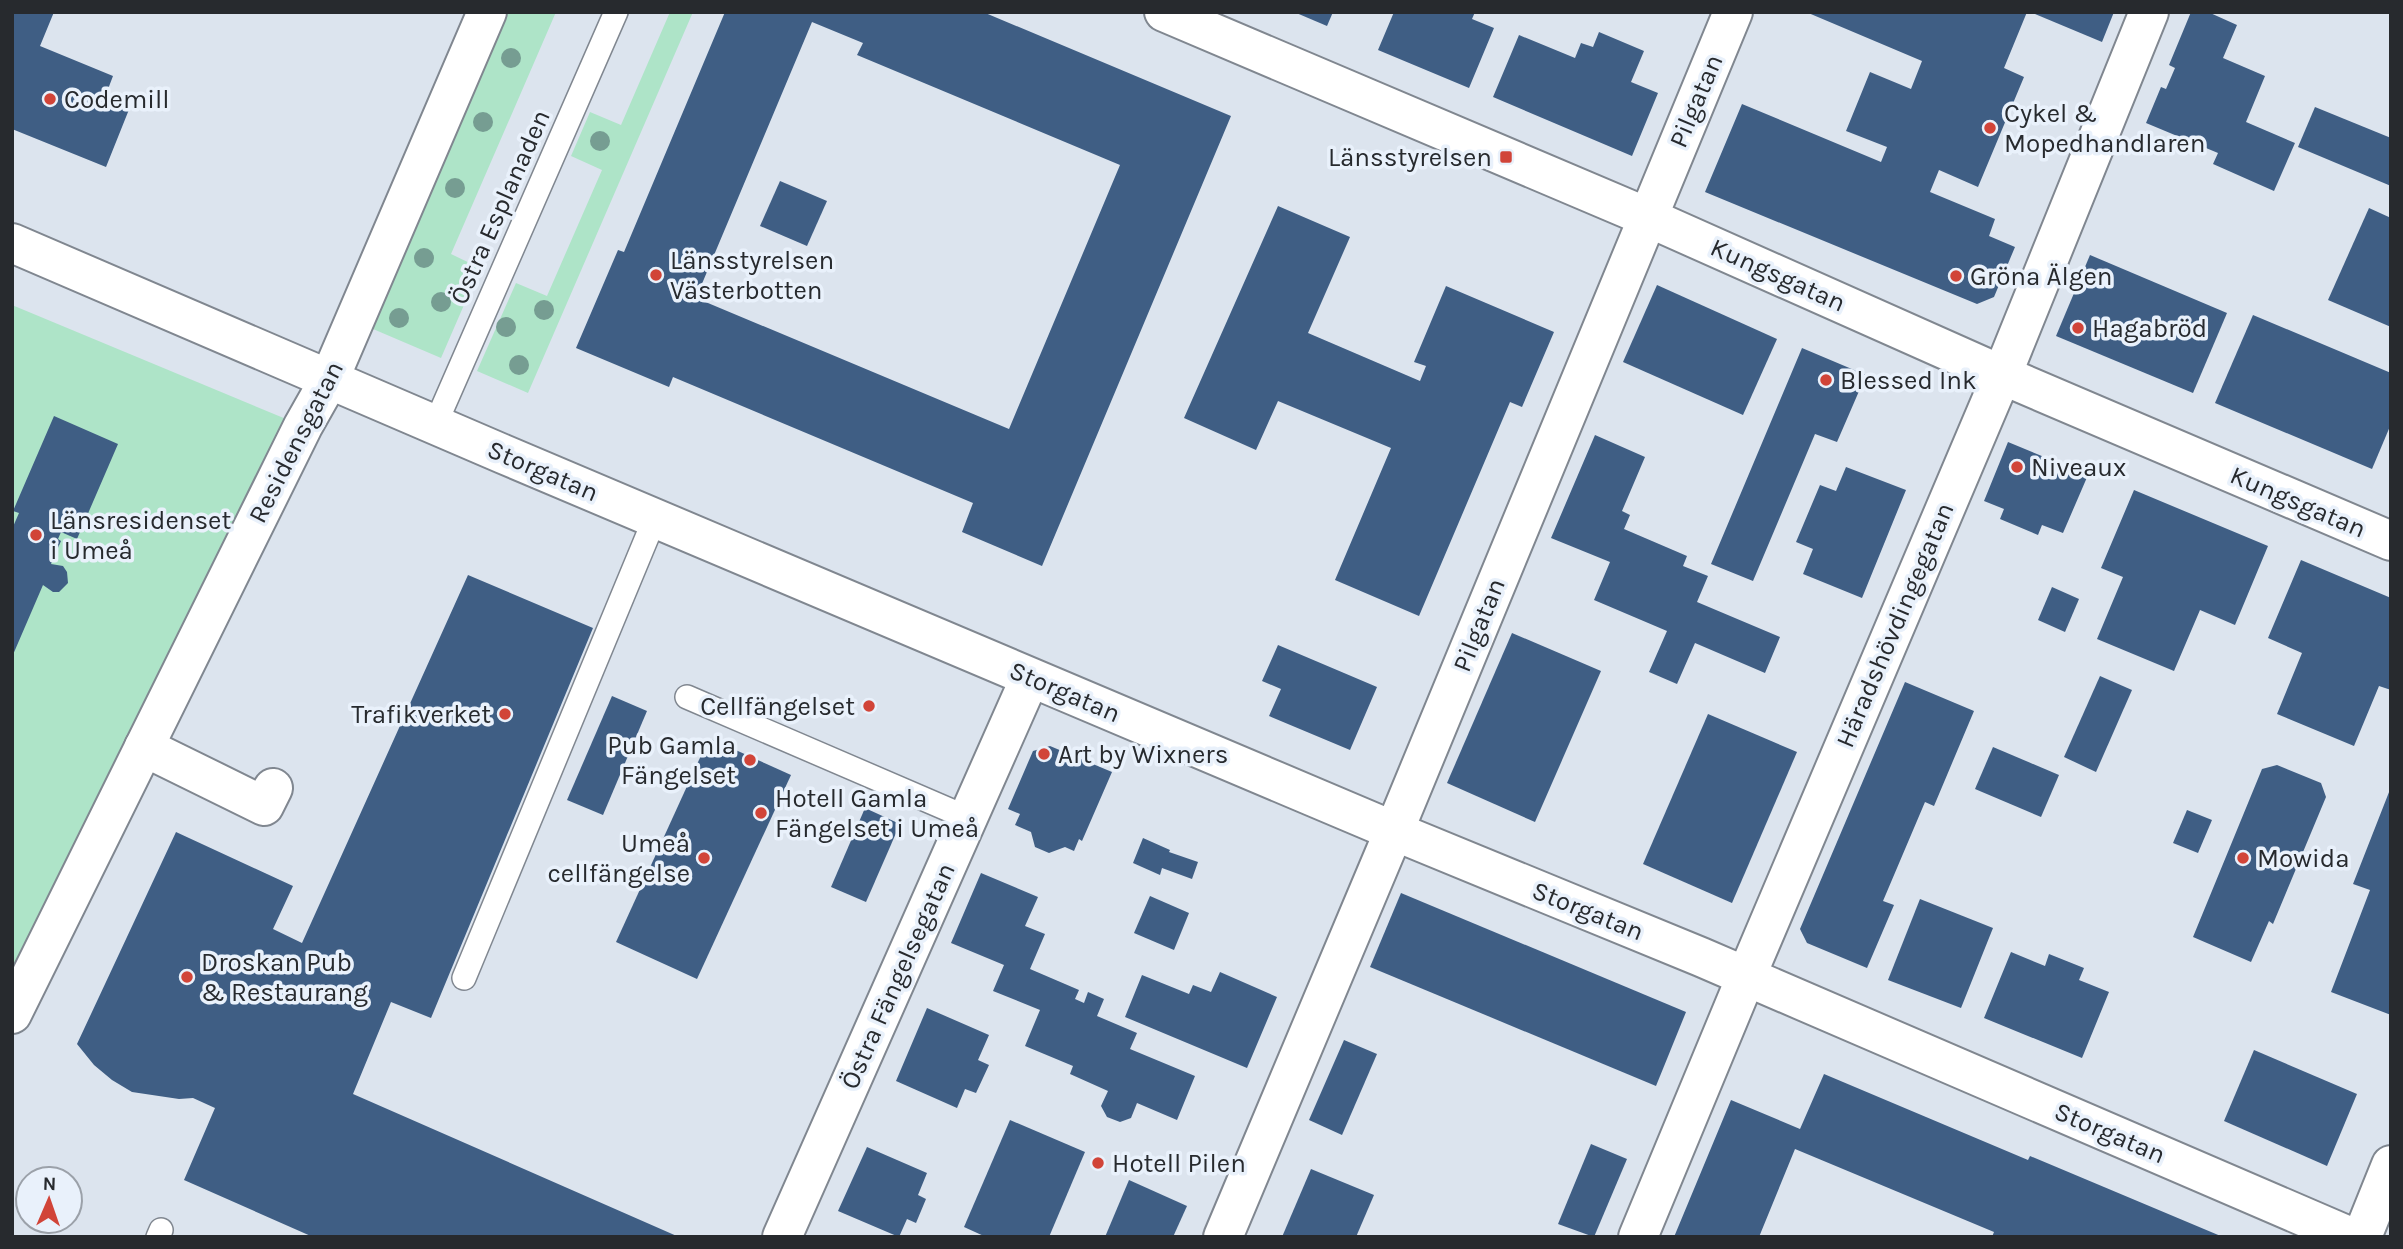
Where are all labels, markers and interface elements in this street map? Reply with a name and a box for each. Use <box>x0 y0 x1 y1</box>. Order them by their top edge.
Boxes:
street label: Pilgatan <box>1663 50 1729 152</box>
place label: Codemill <box>64 84 170 115</box>
marker: Codemill <box>42 91 58 107</box>
place label: Cykel & Mopedhandlaren <box>2004 98 2205 159</box>
street label: Östra Esplanaden <box>443 105 557 309</box>
marker: Cykel & Mopedhandlaren <box>1982 120 1998 136</box>
place label: Länsstyrelsen <box>1328 142 1492 173</box>
marker: Länsstyrelsen <box>1498 149 1514 165</box>
street label: Kungsgatan <box>1706 231 1850 319</box>
place label: Länsstyrelsen Västerbotten <box>670 245 834 306</box>
place label: Gröna Älgen <box>1970 261 2112 292</box>
marker: Länsstyrelsen Västerbotten <box>648 267 664 283</box>
marker: Gröna Älgen <box>1948 268 1964 284</box>
place label: Hagabröd <box>2092 313 2207 344</box>
marker: Hagabröd <box>2070 320 2086 336</box>
street label: Residensgatan <box>242 356 350 528</box>
place label: Blessed Ink <box>1840 365 1977 396</box>
marker: Blessed Ink <box>1818 372 1834 388</box>
street label: Storgatan <box>483 434 603 508</box>
place label: Niveaux <box>2031 452 2126 483</box>
marker: Niveaux <box>2009 459 2025 475</box>
street label: Kungsgatan <box>2226 460 2370 544</box>
street label: Häradshövdingegatan <box>1829 498 1961 752</box>
place label: Länsresidenset i Umeå <box>50 505 231 566</box>
marker: Länsresidenset i Umeå <box>28 527 44 543</box>
street label: Pilgatan <box>1446 574 1512 676</box>
street label: Storgatan <box>1005 655 1125 729</box>
place label: Cellfängelset <box>700 691 855 722</box>
marker: Cellfängelset <box>861 698 877 714</box>
place label: Trafikverket <box>351 699 491 730</box>
marker: Trafikverket <box>497 706 513 722</box>
place label: Pub Gamla Fängelset <box>607 730 736 791</box>
place label: Art by Wixners <box>1058 739 1228 770</box>
marker: Art by Wixners <box>1036 746 1052 762</box>
marker: Pub Gamla Fängelset <box>742 752 758 768</box>
place label: Hotell Gamla Fängelset i Umeå <box>775 783 979 844</box>
marker: Hotell Gamla Fängelset i Umeå <box>753 805 769 821</box>
place label: Umeå cellfängelse <box>547 828 690 889</box>
place label: Mowida <box>2257 843 2350 874</box>
marker: Umeå cellfängelse <box>696 850 712 866</box>
marker: Mowida <box>2235 850 2251 866</box>
street label: Östra Fängelsegatan <box>834 858 962 1094</box>
street label: Storgatan <box>1528 875 1648 947</box>
place label: Droskan Pub & Restaurang <box>201 947 368 1008</box>
marker: Droskan Pub & Restaurang <box>179 969 195 985</box>
street label: Storgatan <box>2050 1096 2170 1170</box>
place label: Hotell Pilen <box>1112 1148 1246 1179</box>
marker: Hotell Pilen <box>1090 1155 1106 1171</box>
north arrow <box>14 1165 84 1235</box>
text: N <box>42 1173 57 1195</box>

